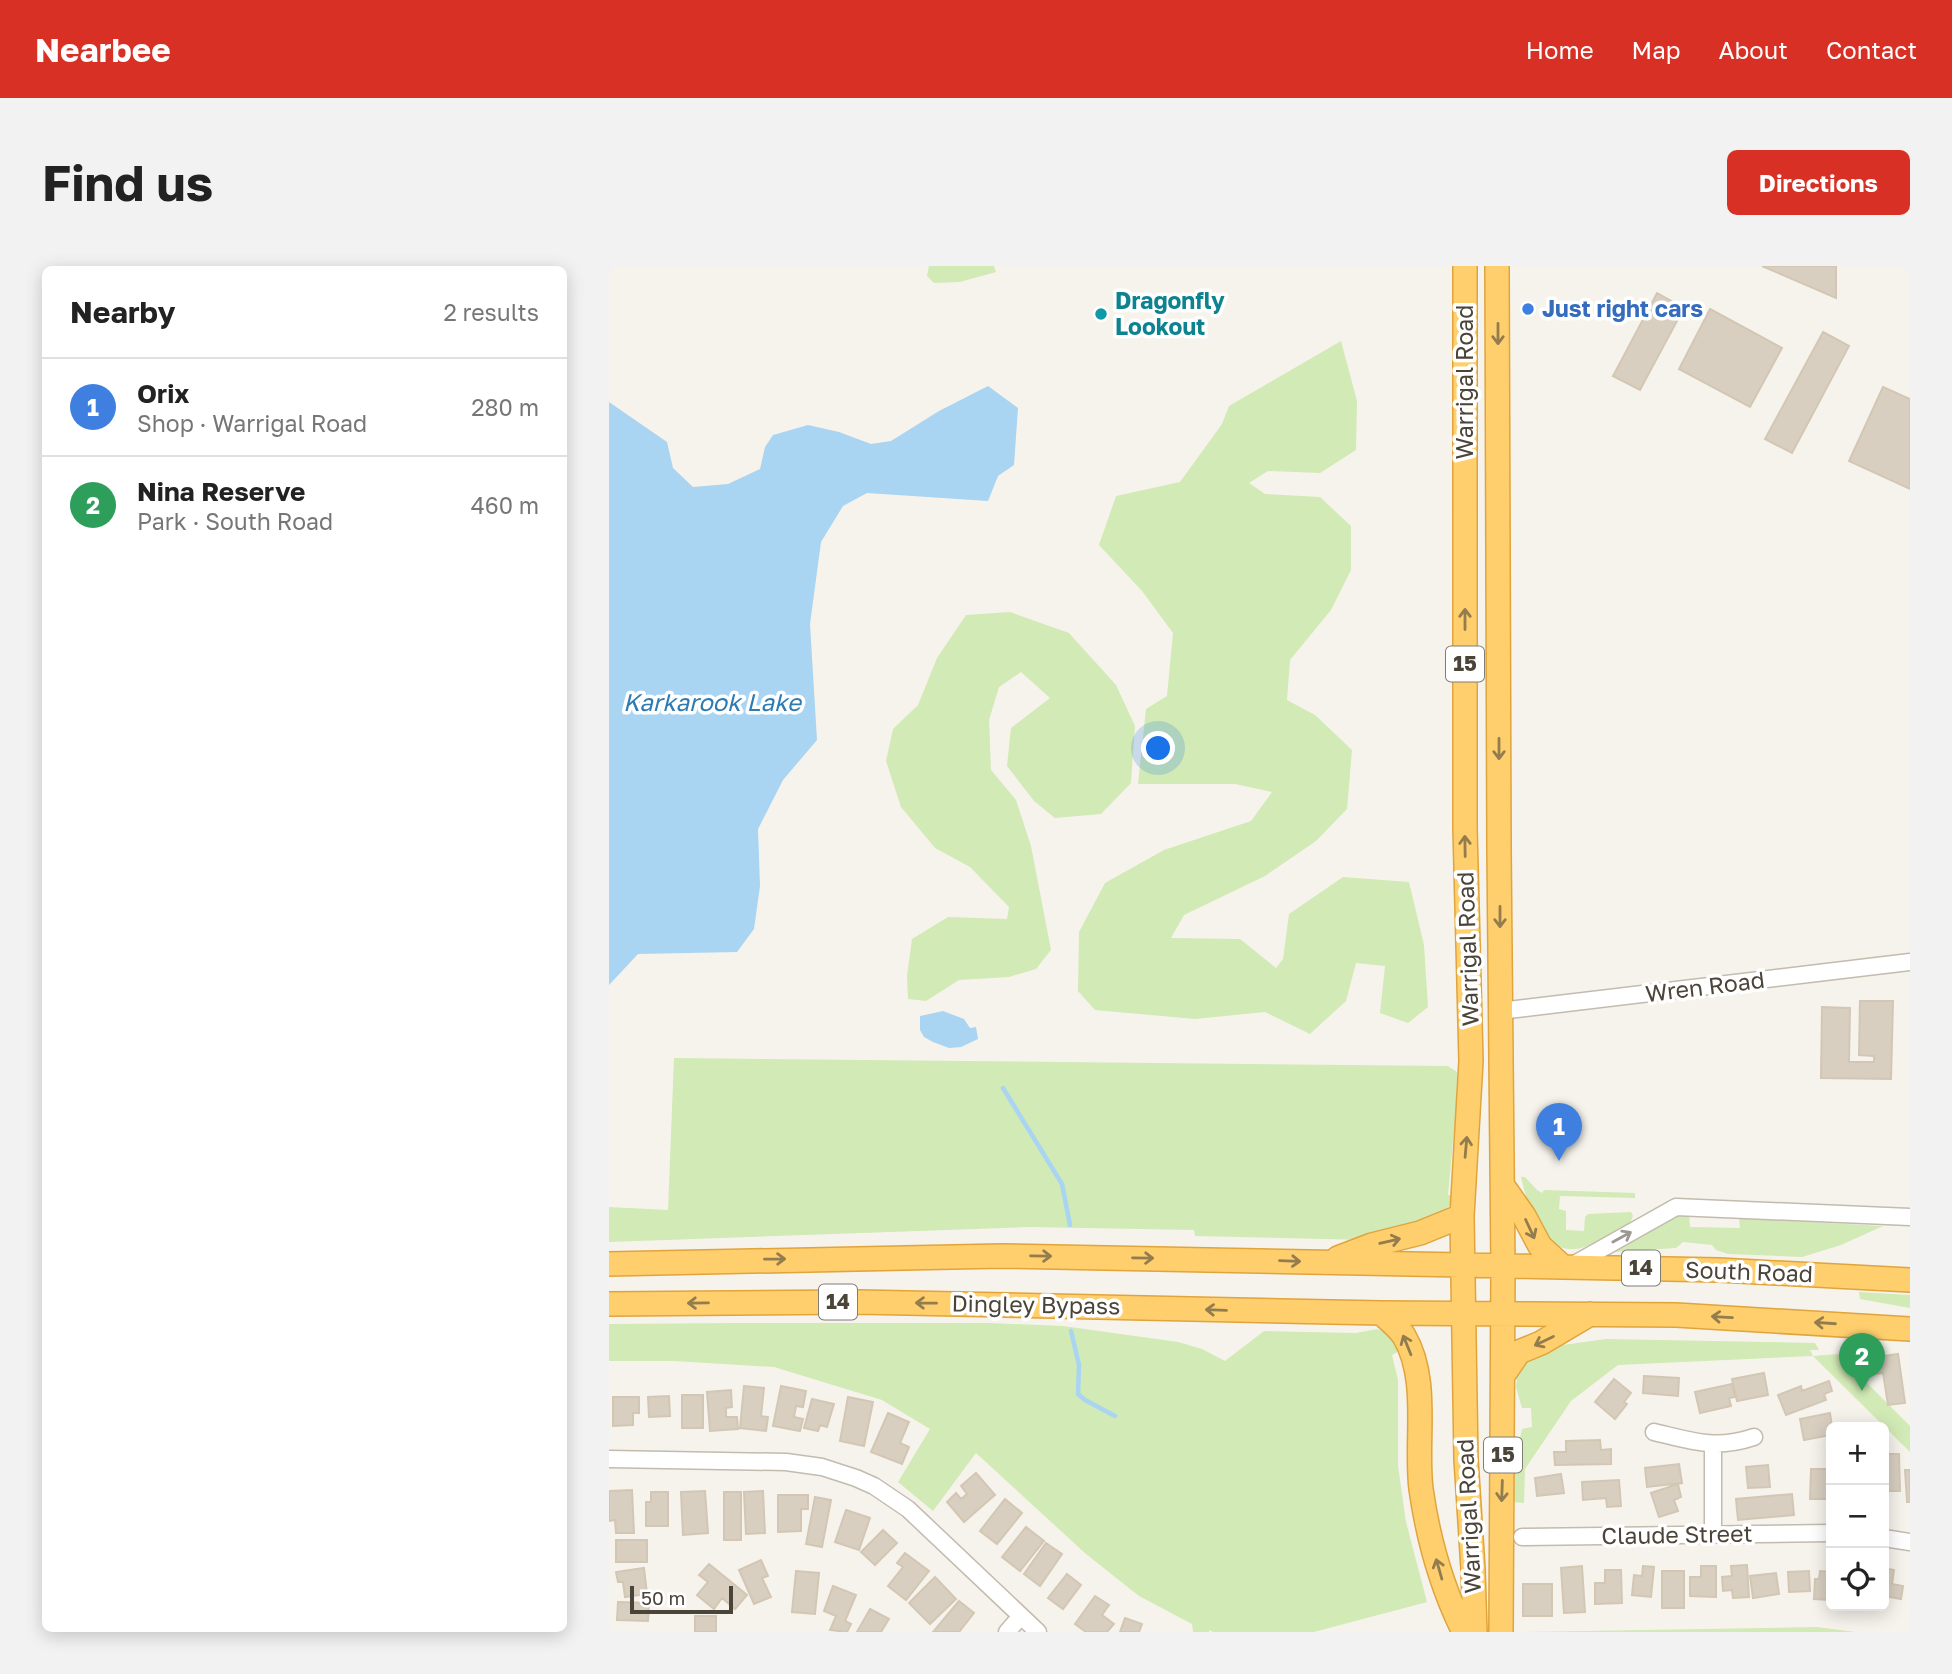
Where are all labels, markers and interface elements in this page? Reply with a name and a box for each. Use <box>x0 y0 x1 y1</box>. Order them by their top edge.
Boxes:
text: Nearbee <box>35 30 171 69</box>
text: Home <box>1526 35 1594 64</box>
text: Map <box>1632 35 1681 64</box>
text: About <box>1719 35 1788 64</box>
text: Contact <box>1826 35 1917 64</box>
button: Directions <box>1727 150 1910 215</box>
text: Find us <box>42 153 213 212</box>
place label: Dragonfly Lookout <box>1115 286 1225 340</box>
text: Nearby <box>70 294 175 330</box>
place label: Just right cars <box>1542 294 1703 322</box>
text: 2 results <box>443 298 539 326</box>
marker: Just right cars <box>1520 301 1536 317</box>
street label: Warrigal Road <box>1450 305 1478 459</box>
marker: Dragonfly Lookout <box>1093 306 1109 322</box>
one-way arrow <box>1491 322 1505 345</box>
text: Orix <box>137 378 189 409</box>
text: 1 <box>87 393 99 421</box>
text: 280 m <box>471 393 539 421</box>
text: Shop · Warrigal Road <box>137 409 367 437</box>
text: Nina Reserve <box>137 476 305 507</box>
text: 2 <box>86 491 100 519</box>
text: 460 m <box>471 491 539 519</box>
text: Park · South Road <box>137 507 333 535</box>
one-way arrow <box>1458 607 1472 630</box>
road number: 15 <box>1446 646 1484 682</box>
water label: Karkarook Lake <box>623 687 803 716</box>
your location <box>1141 731 1175 765</box>
one-way arrow <box>1492 737 1506 760</box>
one-way arrow <box>1458 835 1472 858</box>
street label: Warrigal Road <box>1450 871 1484 1027</box>
one-way arrow <box>1493 905 1506 928</box>
street label: Wren Road <box>1644 965 1766 1007</box>
pin: 1 <box>1536 1103 1582 1161</box>
one-way arrow <box>1460 1137 1473 1159</box>
one-way arrow <box>1524 1218 1537 1239</box>
one-way arrow <box>1612 1230 1632 1244</box>
one-way arrow <box>1378 1234 1401 1247</box>
one-way arrow <box>1029 1249 1052 1263</box>
road number: 14 <box>1622 1250 1660 1286</box>
one-way arrow <box>1131 1251 1154 1264</box>
one-way arrow <box>763 1252 786 1266</box>
one-way arrow <box>1278 1255 1301 1268</box>
street label: South Road <box>1685 1255 1813 1287</box>
road number: 14 <box>819 1284 857 1320</box>
street label: Dingley Bypass <box>951 1289 1121 1319</box>
one-way arrow <box>687 1296 710 1310</box>
one-way arrow <box>915 1296 938 1310</box>
one-way arrow <box>1205 1303 1228 1316</box>
one-way arrow <box>1711 1311 1734 1324</box>
one-way arrow <box>1814 1316 1836 1329</box>
pin: 2 <box>1839 1333 1885 1391</box>
one-way arrow <box>1534 1334 1555 1348</box>
one-way arrow <box>1400 1335 1413 1356</box>
map controls <box>1826 1422 1889 1611</box>
button: + <box>1826 1422 1889 1485</box>
street label: Warrigal Road <box>1450 1438 1486 1594</box>
road number: 15 <box>1484 1438 1522 1472</box>
one-way arrow <box>1495 1479 1509 1502</box>
button: − <box>1826 1485 1889 1548</box>
street label: Claude Street <box>1601 1519 1753 1549</box>
button: locate <box>1826 1548 1889 1611</box>
one-way arrow <box>1432 1558 1445 1580</box>
scale bar <box>630 1583 733 1615</box>
text: 50 m <box>641 1586 685 1609</box>

